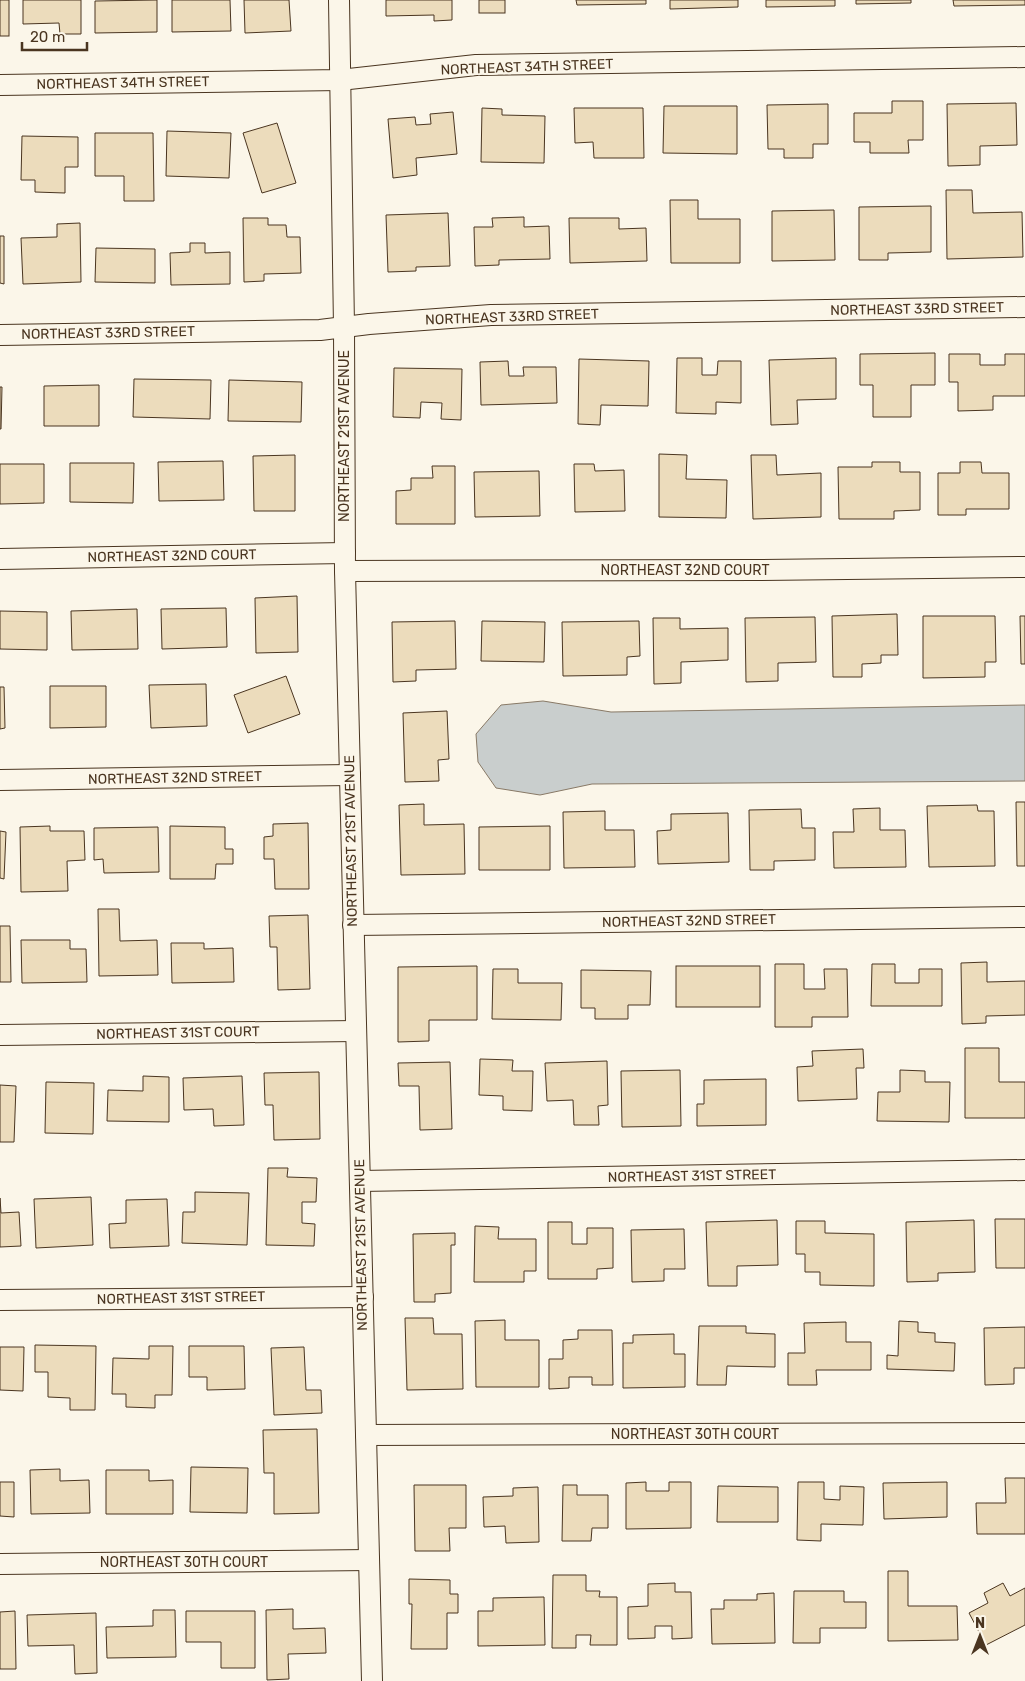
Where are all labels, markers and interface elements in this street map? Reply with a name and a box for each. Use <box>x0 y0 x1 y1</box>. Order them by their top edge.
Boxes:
scale bar <box>22 20 88 52</box>
text: 20 m <box>30 28 65 46</box>
street label: NORTHEAST 34TH STREET <box>440 55 614 79</box>
street label: NORTHEAST 34TH STREET <box>36 73 210 93</box>
street label: NORTHEAST 33RD STREET <box>830 299 1004 319</box>
street label: NORTHEAST 33RD STREET <box>425 305 599 329</box>
street label: NORTHEAST 33RD STREET <box>21 323 195 343</box>
street label: NORTHEAST 21ST AVENUE <box>336 350 353 522</box>
street label: NORTHEAST 32ND COURT <box>87 546 257 566</box>
street label: NORTHEAST 32ND COURT <box>600 562 770 579</box>
street label: NORTHEAST 21ST AVENUE <box>341 755 361 927</box>
street label: NORTHEAST 32ND STREET <box>88 768 262 788</box>
street label: NORTHEAST 32ND STREET <box>602 911 776 931</box>
street label: NORTHEAST 31ST COURT <box>96 1023 260 1043</box>
street label: NORTHEAST 21ST AVENUE <box>351 1159 371 1331</box>
street label: NORTHEAST 31ST STREET <box>607 1166 777 1186</box>
street label: NORTHEAST 31ST STREET <box>96 1288 266 1308</box>
street label: NORTHEAST 30TH COURT <box>611 1426 779 1443</box>
street label: NORTHEAST 30TH COURT <box>100 1554 268 1571</box>
north arrow <box>955 1611 1005 1661</box>
text: N <box>975 1615 985 1632</box>

